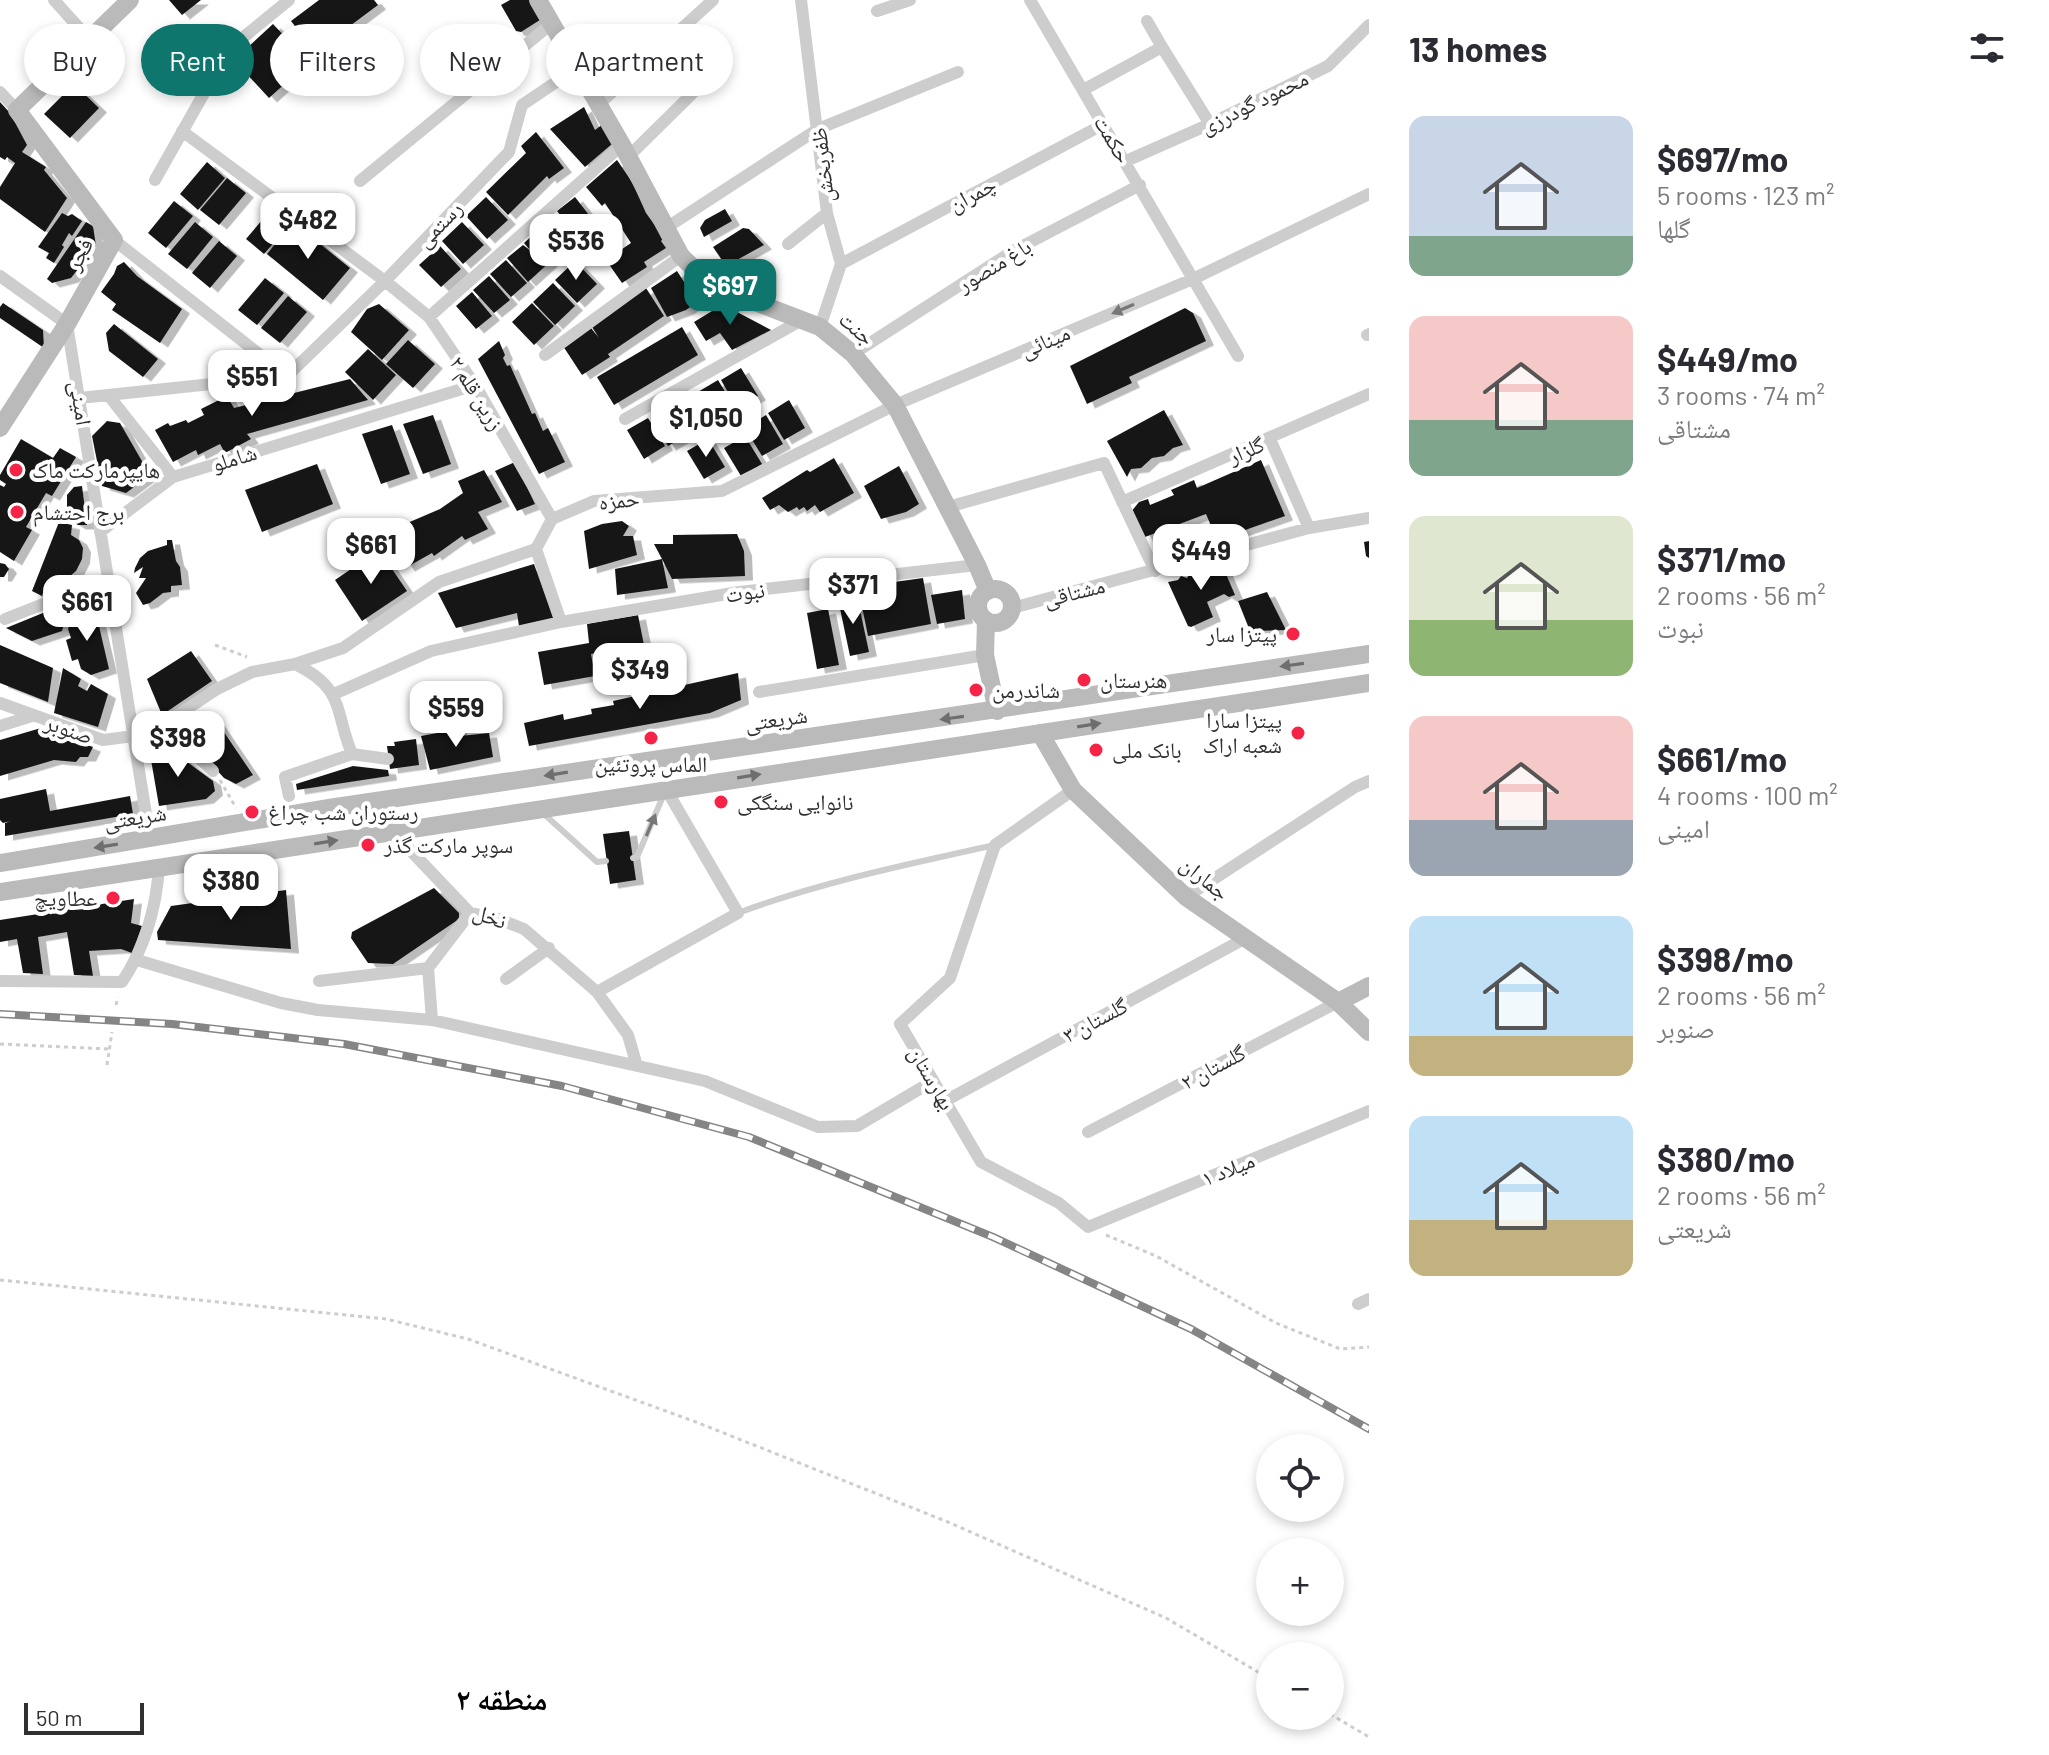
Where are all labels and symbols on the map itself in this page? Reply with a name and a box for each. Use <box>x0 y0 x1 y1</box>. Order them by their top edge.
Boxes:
street label: محمود گودرزی <box>1195 64 1313 140</box>
street label: حکمت <box>1090 110 1138 167</box>
street label: ظفربخش <box>804 126 840 204</box>
street label: چمران <box>943 170 1001 218</box>
pin: $482 <box>261 193 355 261</box>
street label: رستمی <box>410 194 468 254</box>
pin: $536 <box>529 214 623 282</box>
street label: باغ منصور <box>951 232 1036 299</box>
street label: فجر <box>58 233 98 276</box>
pin: $697 <box>683 259 777 327</box>
one-way arrow <box>1111 302 1135 315</box>
street label: جنت <box>835 305 881 350</box>
street label: مینائی <box>1016 318 1074 364</box>
pin: $551 <box>205 350 299 418</box>
street label: زرین قلم ۲ <box>442 351 511 436</box>
street label: امینی <box>64 379 98 427</box>
pin: $1,050 <box>641 391 771 459</box>
street label: گلزار <box>1223 430 1268 470</box>
street label: شاملو <box>208 438 260 477</box>
place label: هایپرمارکت ماک <box>32 456 160 484</box>
marker: هایپرمارکت ماک <box>7 461 25 479</box>
street label: حمزه <box>597 484 641 515</box>
place label: برج احتشام <box>33 498 124 527</box>
marker: برج احتشام <box>8 503 26 521</box>
pin: $661 <box>324 518 418 586</box>
pin: $449 <box>1154 524 1248 592</box>
pin: $371 <box>806 558 900 626</box>
street label: مشتاقی <box>1040 571 1108 613</box>
pin: $661 <box>40 575 134 643</box>
street label: نبوت <box>723 575 766 608</box>
place label: پیتزا سار <box>1206 620 1277 648</box>
marker: پیتزا سار <box>1284 625 1302 643</box>
pin: $349 <box>593 643 687 711</box>
one-way arrow <box>1279 660 1304 672</box>
place label: هنرستان <box>1100 666 1167 694</box>
marker: هنرستان <box>1075 671 1093 689</box>
place label: شاندرمن <box>992 676 1060 704</box>
pin: $559 <box>409 681 503 749</box>
marker: شاندرمن <box>967 681 985 699</box>
street label: شریعتی <box>743 701 809 737</box>
place label: پیتزا سارا شعبه اراک <box>1203 706 1282 758</box>
street label: صنوبر <box>41 707 97 749</box>
pin: $398 <box>131 711 225 779</box>
one-way arrow <box>939 712 964 725</box>
one-way arrow <box>1077 718 1102 731</box>
marker: پیتزا سارا شعبه اراک <box>1289 724 1307 742</box>
marker: الماس پروتئین <box>642 729 660 747</box>
place label: بانک ملی <box>1112 736 1182 764</box>
marker: بانک ملی <box>1087 741 1105 759</box>
place label: الماس پروتئین <box>595 750 707 778</box>
one-way arrow <box>543 768 568 781</box>
one-way arrow <box>737 769 762 782</box>
place label: نانوایی سنگکی <box>737 788 853 816</box>
marker: نانوایی سنگکی <box>712 793 730 811</box>
street label: شریعتی <box>102 798 168 836</box>
place label: رستوران شب چراغ <box>268 798 418 826</box>
marker: رستوران شب چراغ <box>243 803 261 821</box>
one-way arrow <box>644 813 657 837</box>
place label: سوپر مارکت گذر <box>383 831 513 859</box>
one-way arrow <box>314 836 339 848</box>
marker: سوپر مارکت گذر <box>359 836 377 854</box>
one-way arrow <box>93 840 118 853</box>
street label: جماران <box>1175 850 1235 906</box>
pin: $380 <box>184 854 278 922</box>
place label: عطاویچ <box>34 884 97 912</box>
marker: عطاویچ <box>104 889 122 907</box>
street label: نخل <box>469 897 511 935</box>
street label: گلستان ۳ <box>1058 991 1132 1049</box>
street label: گلستان ۲ <box>1176 1038 1250 1096</box>
street label: بهارستان <box>903 1041 961 1115</box>
street label: میلاد ۱ <box>1197 1146 1258 1191</box>
district label: منطقه ۲ <box>456 1680 548 1716</box>
scale bar <box>24 1699 144 1735</box>

